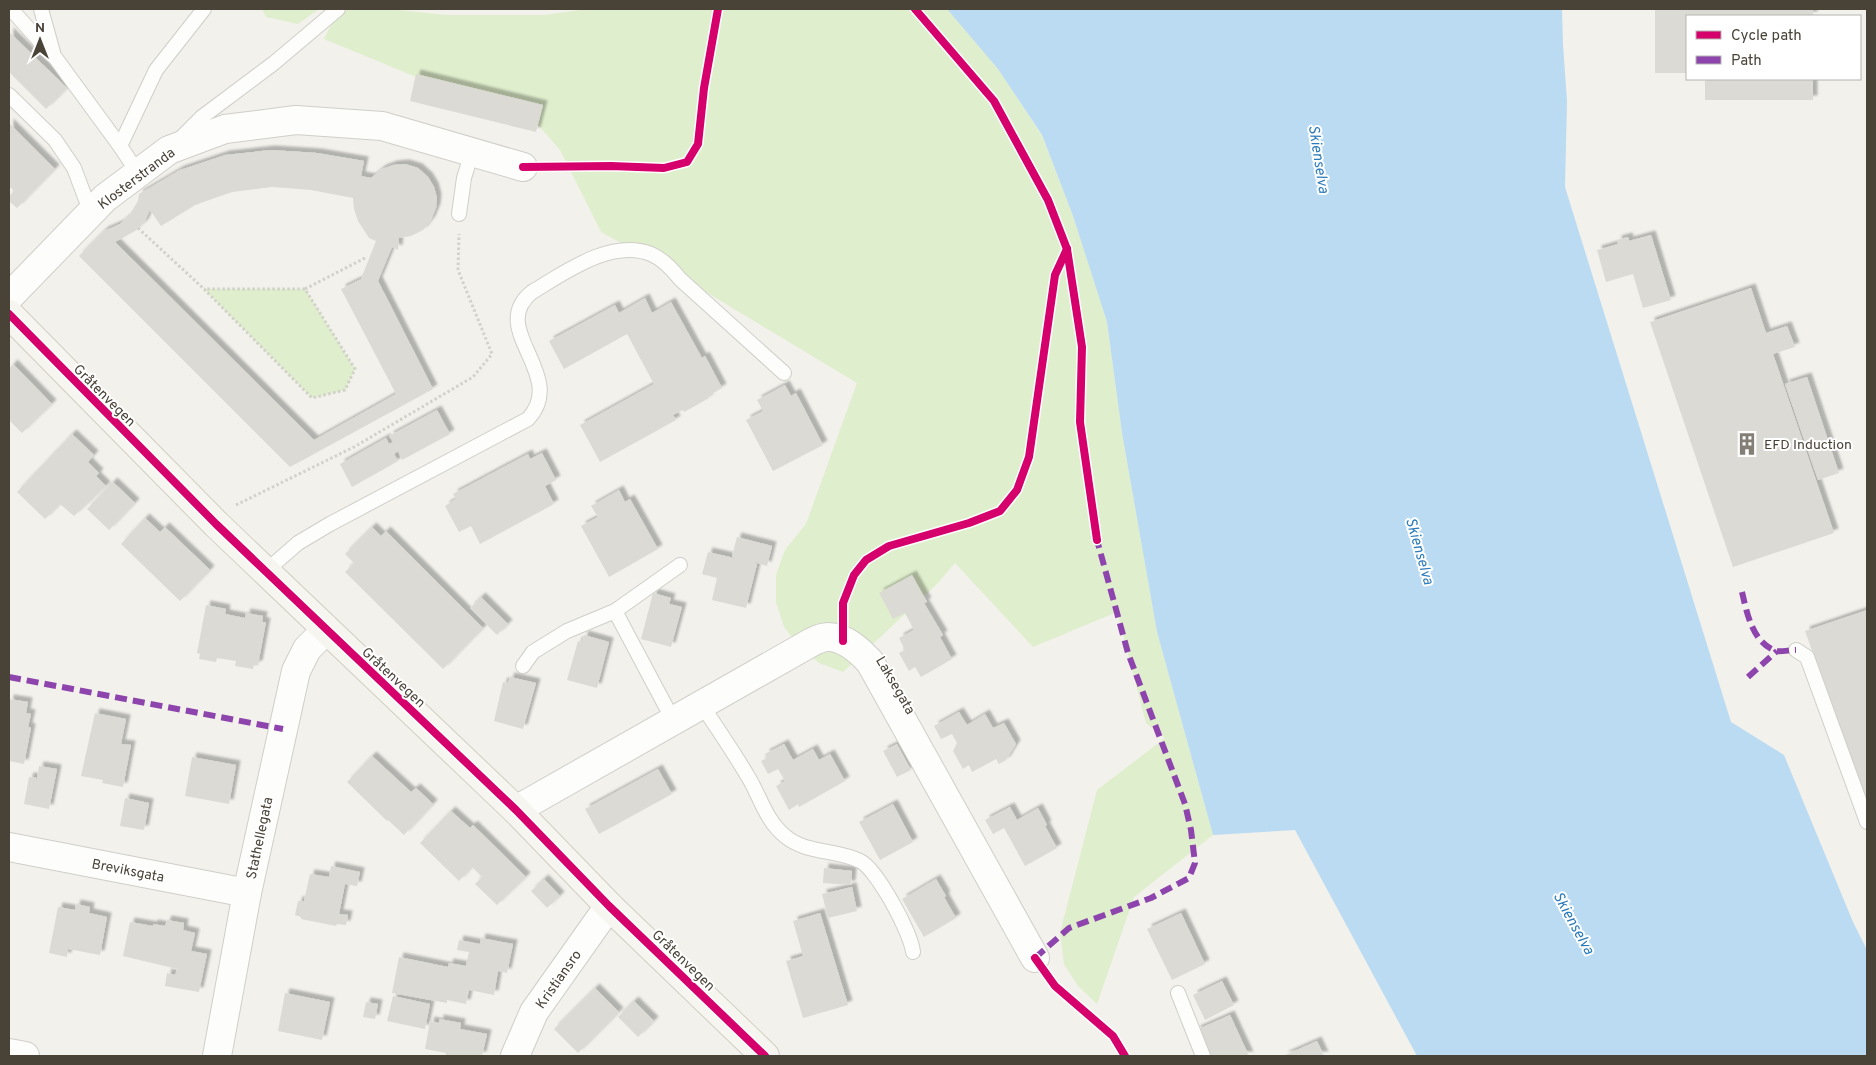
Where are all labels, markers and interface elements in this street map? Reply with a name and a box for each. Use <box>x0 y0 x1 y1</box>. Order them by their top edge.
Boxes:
north arrow <box>15 15 65 65</box>
legend <box>1686 15 1861 80</box>
text: N <box>35 20 45 37</box>
text: Cycle path <box>1731 27 1802 46</box>
text: Path <box>1731 52 1762 71</box>
water label: Skienselva <box>1303 124 1332 195</box>
street label: Klosterstranda <box>95 145 179 214</box>
street label: Gråtenvegen <box>69 361 139 431</box>
building icon: EFD Induction <box>1734 431 1760 457</box>
place label: EFD Induction <box>1764 437 1852 454</box>
water label: Skienselva <box>1400 516 1437 587</box>
street label: Gråtenvegen <box>358 644 428 712</box>
street label: Laksegata <box>871 654 918 718</box>
street label: Stathellegata <box>243 795 278 881</box>
street label: Breviksgata <box>90 856 165 887</box>
water label: Skienselva <box>1548 889 1598 959</box>
street label: Gråtenvegen <box>648 927 718 995</box>
street label: Kristiansro <box>533 947 586 1013</box>

